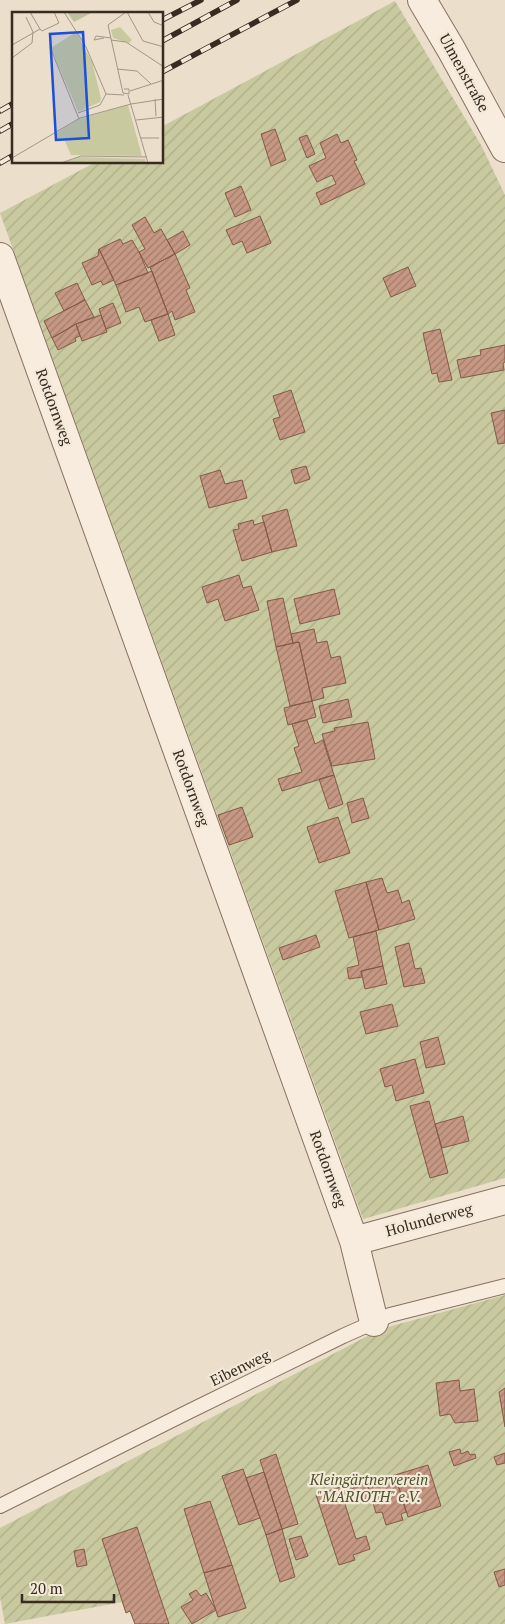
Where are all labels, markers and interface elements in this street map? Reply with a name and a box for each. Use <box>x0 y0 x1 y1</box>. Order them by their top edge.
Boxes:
inset map <box>12 12 164 164</box>
street label: Ulmenstraße <box>435 30 495 115</box>
street label: Rotdornweg <box>32 365 78 449</box>
street label: Rotdornweg <box>169 746 215 830</box>
street label: Rotdornweg <box>306 1127 352 1211</box>
street label: Holunderweg <box>383 1198 475 1240</box>
street label: Eibenweg <box>206 1344 274 1390</box>
park label: Kleingärtnerverein "MARIOTH" e.V. <box>309 1469 428 1506</box>
scale bar <box>22 1572 115 1604</box>
text: 20 m <box>30 1578 63 1598</box>

